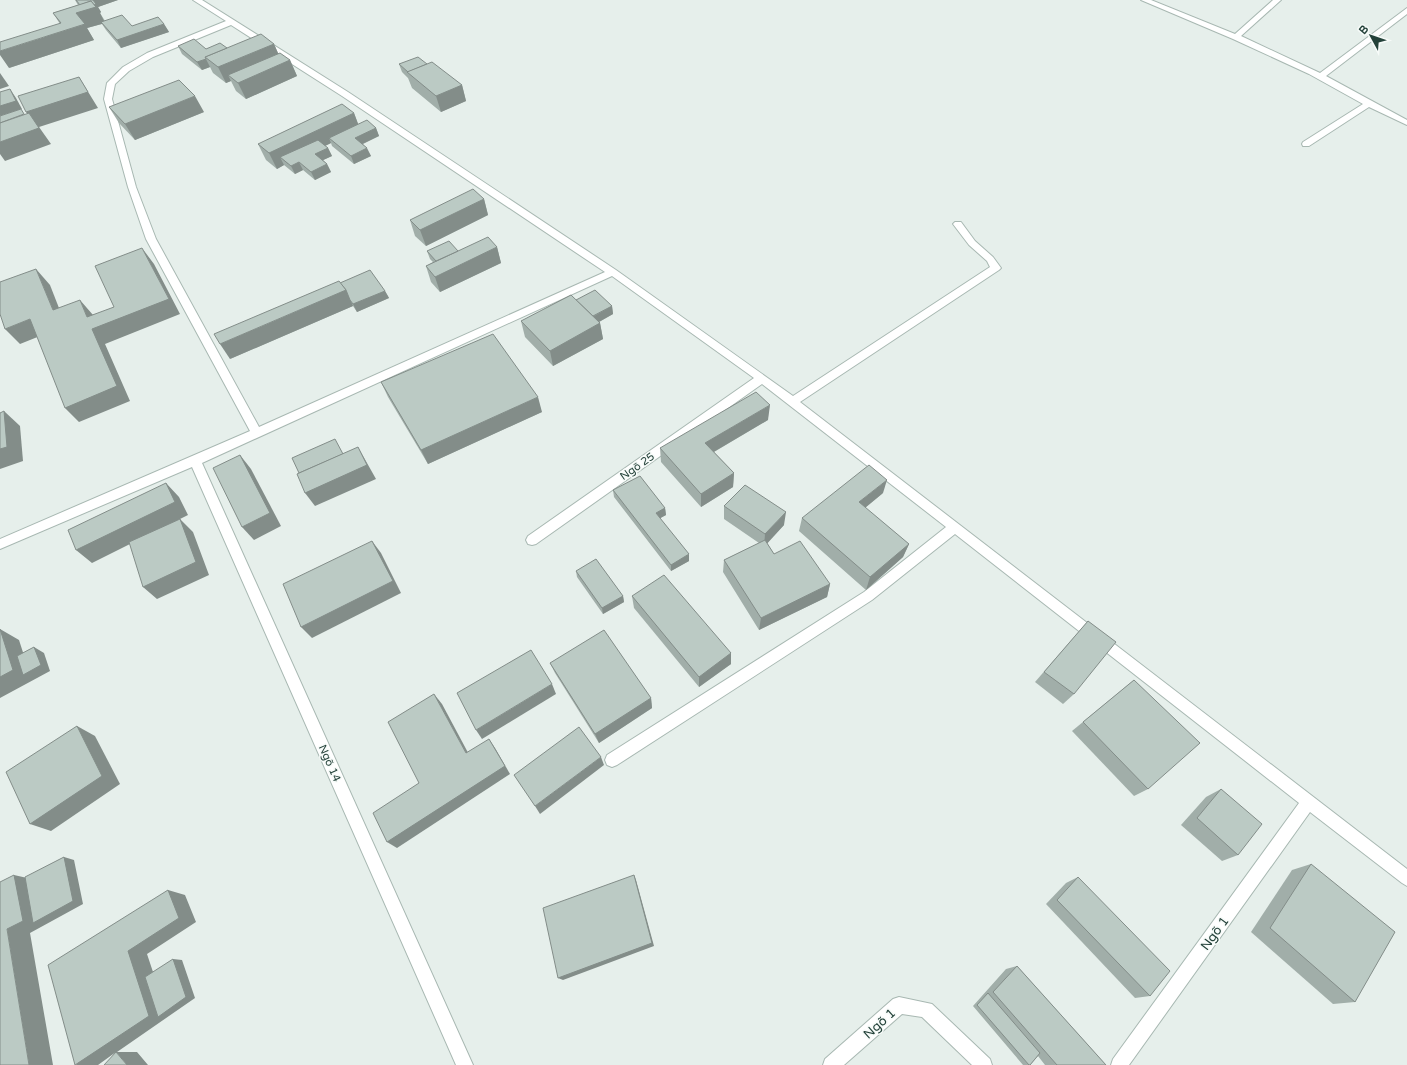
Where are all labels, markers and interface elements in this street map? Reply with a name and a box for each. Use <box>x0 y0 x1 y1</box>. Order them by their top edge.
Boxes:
north arrow <box>1351 16 1391 56</box>
text: B <box>1356 23 1371 37</box>
street label: Ngõ 25 <box>618 450 657 483</box>
street label: Ngõ 14 <box>316 743 343 784</box>
street label: Ngõ 1 <box>1197 914 1232 954</box>
street label: Ngõ 1 <box>860 1005 899 1042</box>

